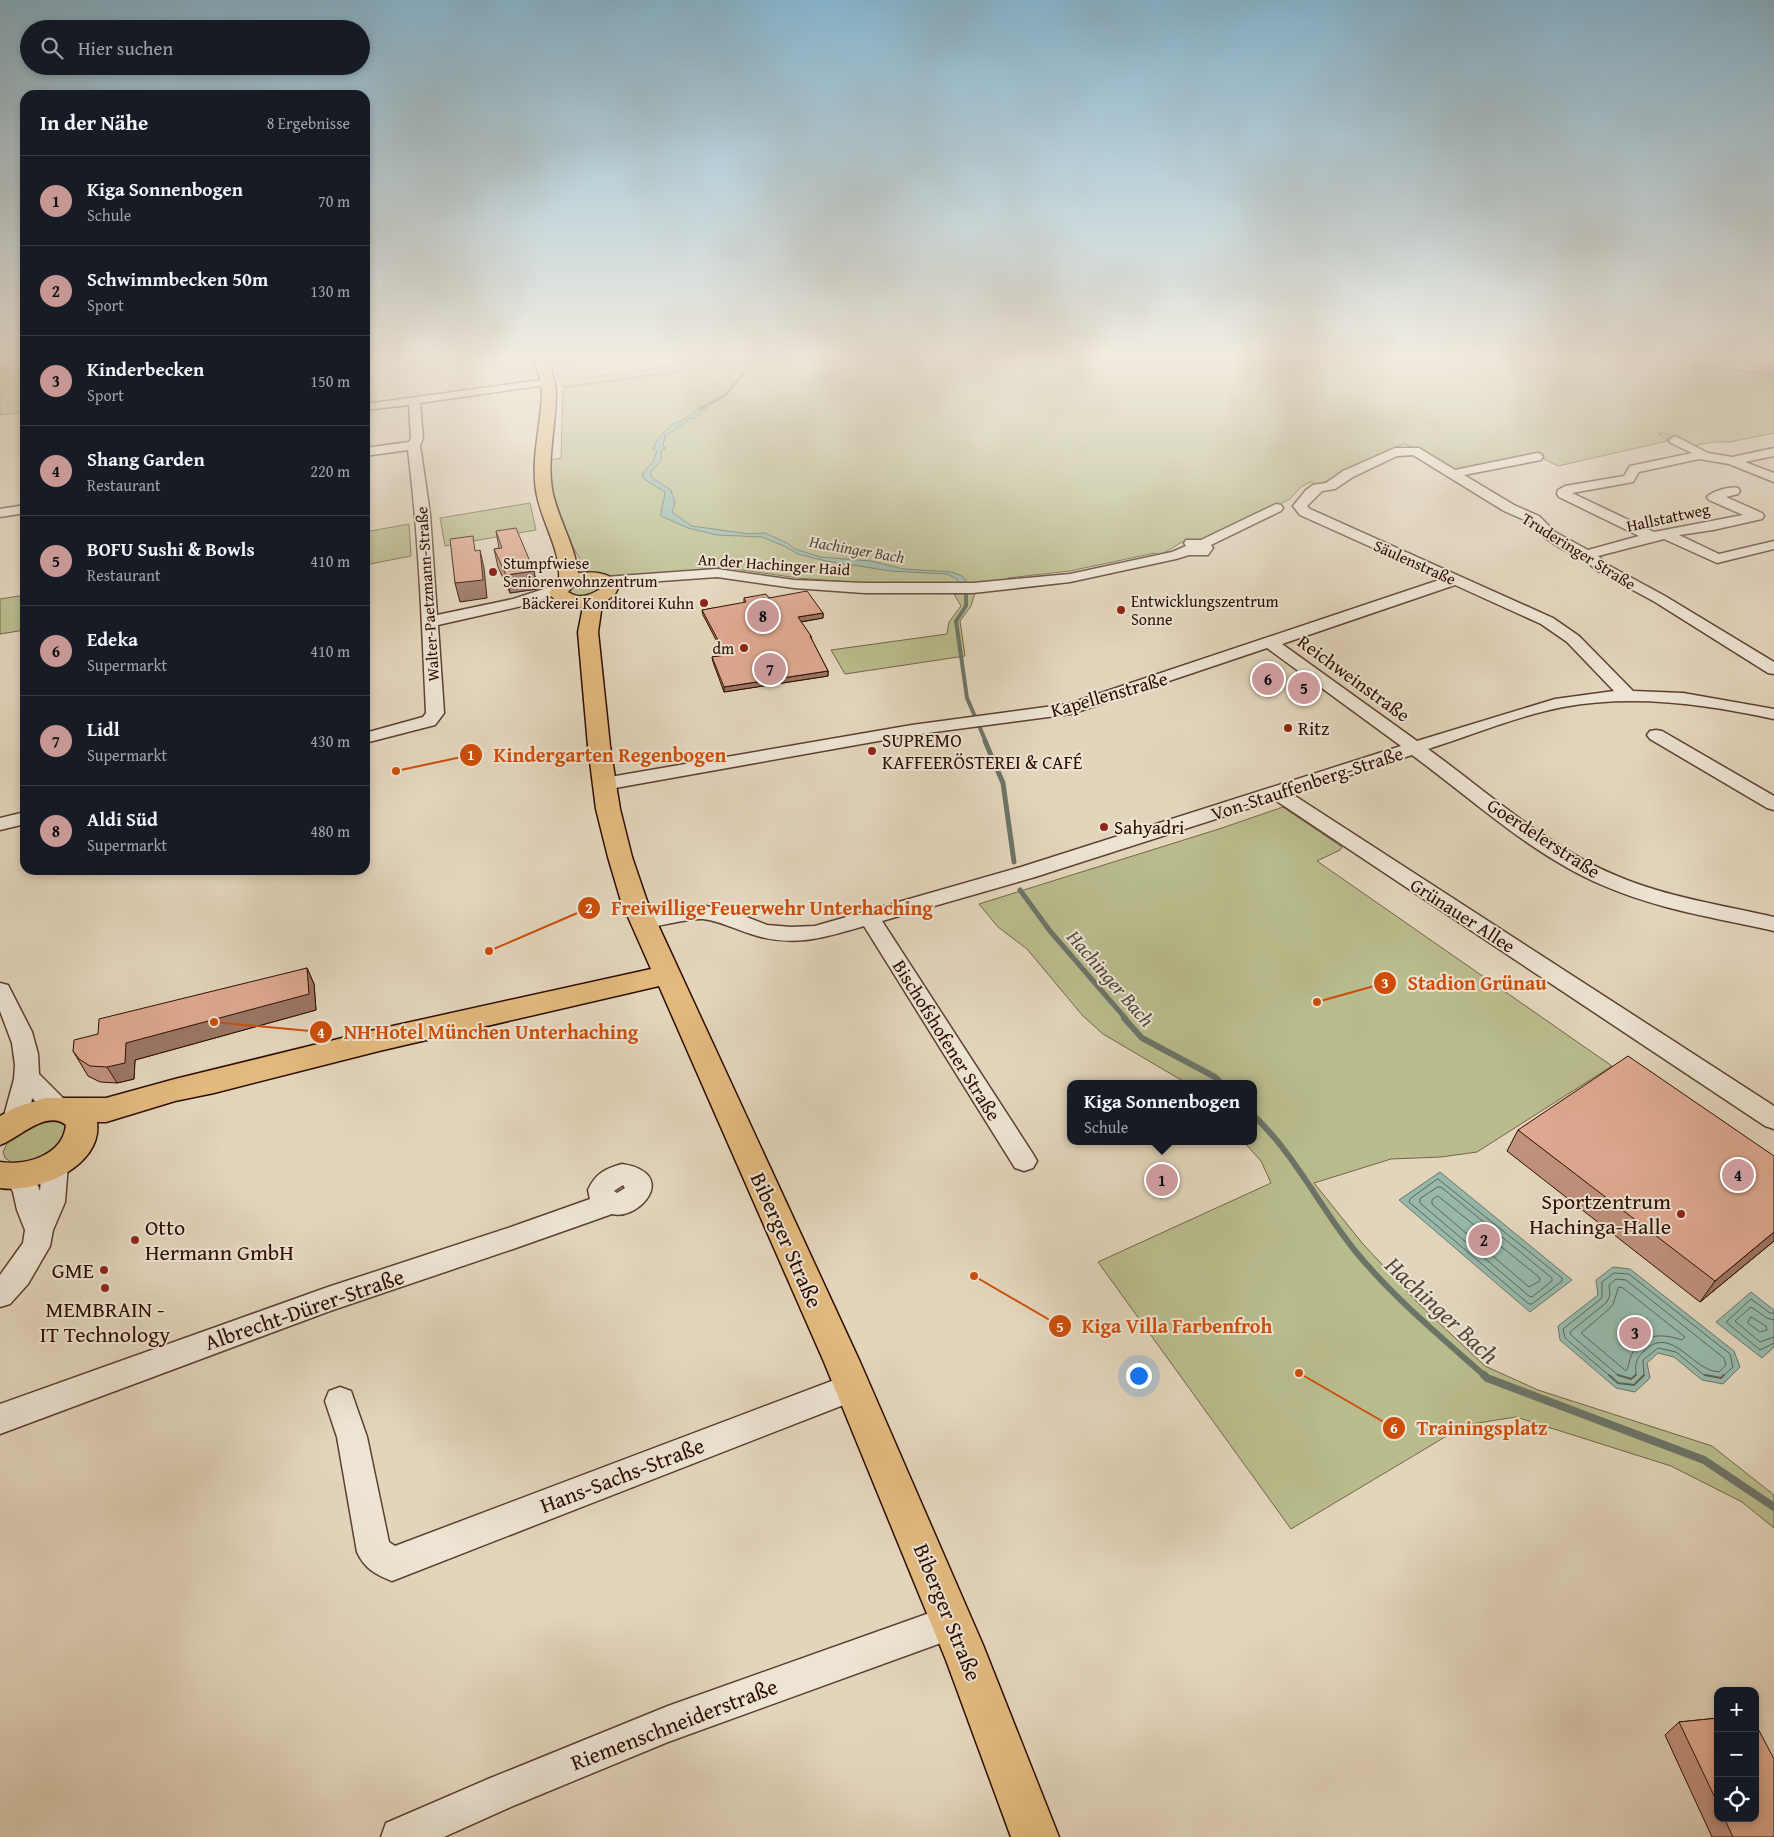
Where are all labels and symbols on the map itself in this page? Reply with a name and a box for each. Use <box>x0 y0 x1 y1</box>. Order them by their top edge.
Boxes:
street label: Hallstattweg <box>1624 496 1712 538</box>
street label: Walter-Paetzmann-Straße <box>409 506 445 682</box>
street label: Truderinger Straße <box>1517 506 1641 596</box>
water label: Hachinger Bach <box>807 529 906 569</box>
street label: Säulenstraße <box>1370 533 1460 591</box>
street label: An der Hachinger Haid <box>697 547 851 581</box>
place label: Stumpfwiese Seniorenwohnzentrum <box>503 551 658 593</box>
marker: Stumpfwiese Seniorenwohnzentrum <box>487 566 499 578</box>
place label: Entwicklungszentrum Sonne <box>1131 589 1278 631</box>
place label: Bäckerei Konditorei Kuhn <box>522 591 694 615</box>
marker: Bäckerei Konditorei Kuhn <box>698 597 710 609</box>
pin: 8 <box>747 597 779 635</box>
marker: Entwicklungszentrum Sonne <box>1115 604 1127 616</box>
street label: Reichweinstraße <box>1292 628 1416 728</box>
place label: dm <box>712 636 734 660</box>
marker: dm <box>738 642 750 654</box>
pin: 7 <box>754 650 786 688</box>
pin: 6 <box>1252 660 1284 698</box>
street label: Kapellenstraße <box>1047 664 1171 724</box>
pin: 5 <box>1288 669 1320 707</box>
place label: Ritz <box>1298 714 1329 742</box>
marker: Ritz <box>1282 722 1294 734</box>
place label: SUPREMO KAFFEERÖSTEREI & CAFÉ <box>882 726 1083 776</box>
callout: Kindergarten Regenbogen <box>459 737 737 772</box>
street label: Von-Stauffenberg-Straße <box>1207 739 1407 827</box>
text: Kindergarten Regenbogen <box>494 740 727 769</box>
text: 1 <box>467 744 475 765</box>
marker: SUPREMO KAFFEERÖSTEREI & CAFÉ <box>866 745 878 757</box>
street label: Goerdelerstraße <box>1482 791 1606 885</box>
place label: Sahyadri <box>1114 813 1184 841</box>
marker: Sahyadri <box>1098 821 1110 833</box>
street label: Grünauer Allee <box>1405 871 1521 960</box>
callout: Freiwillige Feuerwehr Unterhaching <box>577 890 943 925</box>
text: Freiwillige Feuerwehr Unterhaching <box>611 893 933 922</box>
text: 2 <box>585 897 593 918</box>
water label: Hachinger Bach <box>1060 922 1161 1033</box>
street label: Bischofshofener Straße <box>886 954 1008 1126</box>
callout: Stadion Grünau <box>1373 966 1557 1001</box>
text: Stadion Grünau <box>1407 968 1547 997</box>
text: 3 <box>1381 972 1389 993</box>
callout: NH Hotel München Unterhaching <box>308 1015 648 1050</box>
text: NH Hotel München Unterhaching <box>344 1017 639 1046</box>
text: 4 <box>317 1022 325 1043</box>
pin: 4 <box>1722 1156 1754 1194</box>
pin: 1 <box>1146 1161 1178 1199</box>
street label: Biberger Straße <box>743 1167 831 1313</box>
place label: Sportzentrum Hachinga-Halle <box>1529 1185 1671 1242</box>
marker: Sportzentrum Hachinga-Halle <box>1675 1208 1687 1220</box>
place label: Otto Hermann GmbH <box>145 1211 294 1268</box>
pin: 2 <box>1468 1221 1500 1259</box>
marker: Otto Hermann GmbH <box>129 1234 141 1246</box>
water label: Hachinger Bach <box>1377 1247 1507 1372</box>
place label: GME <box>52 1254 94 1286</box>
street label: Albrecht-Dürer-Straße <box>200 1260 408 1358</box>
marker: GME <box>98 1264 110 1276</box>
marker: MEMBRAIN - IT Technology <box>99 1282 111 1294</box>
place label: MEMBRAIN - IT Technology <box>40 1293 170 1350</box>
callout: Kiga Villa Farbenfroh <box>1047 1309 1283 1344</box>
text: Kiga Villa Farbenfroh <box>1082 1311 1272 1340</box>
pin: 3 <box>1619 1314 1651 1352</box>
text: 5 <box>1056 1316 1064 1337</box>
your location <box>1126 1363 1152 1389</box>
callout: Trainingsplatz <box>1381 1410 1558 1445</box>
text: Trainingsplatz <box>1416 1413 1548 1442</box>
text: 6 <box>1390 1417 1398 1438</box>
street label: Hans-Sachs-Straße <box>535 1429 709 1521</box>
street label: Biberger Straße <box>906 1539 990 1685</box>
street label: Riemenschneiderstraße <box>566 1670 782 1778</box>

